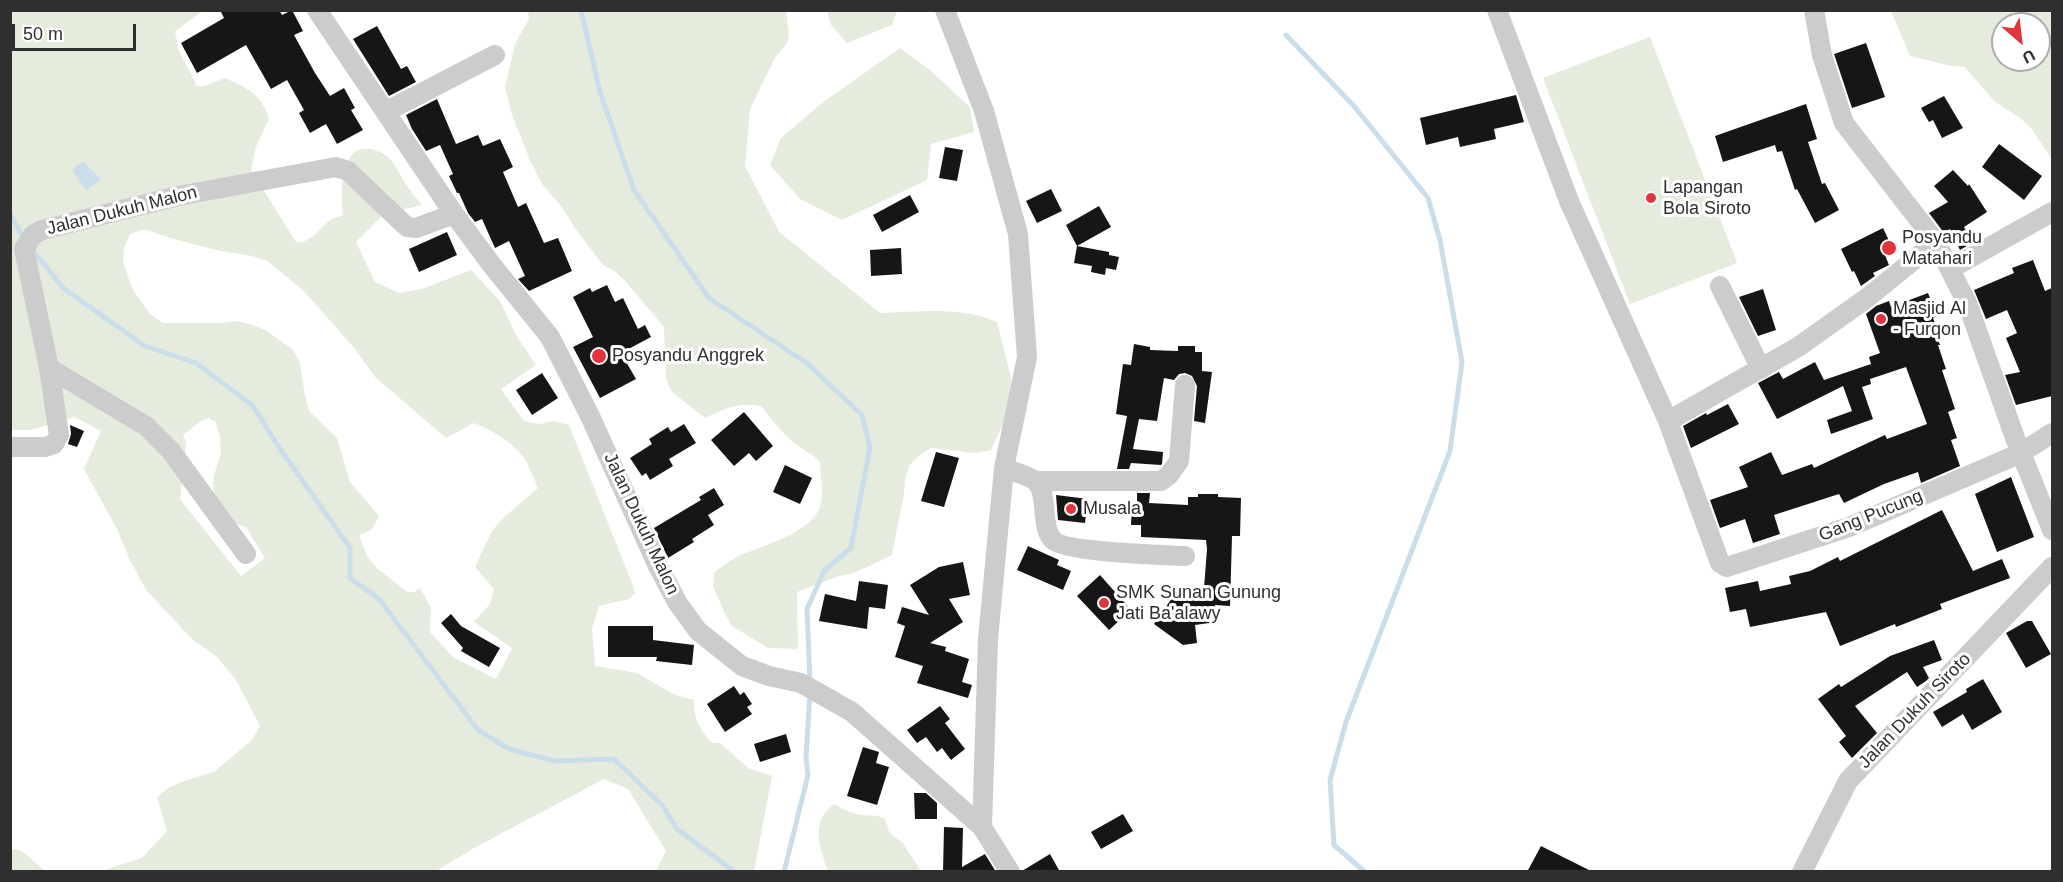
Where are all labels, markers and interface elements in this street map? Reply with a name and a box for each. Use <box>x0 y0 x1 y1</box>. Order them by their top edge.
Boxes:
scale bar <box>15 12 140 50</box>
north arrow <box>1991 12 2051 72</box>
text: 50 m <box>23 24 63 44</box>
text: U <box>2020 46 2038 67</box>
place label: Lapangan Bola Siroto <box>1663 177 1751 219</box>
street label: Jalan Dukuh Malon <box>45 182 199 240</box>
marker: Lapangan Bola Siroto <box>1644 191 1658 205</box>
place label: Posyandu Matahari <box>1902 227 1982 270</box>
marker: Posyandu Matahari <box>1880 239 1898 257</box>
place label: Masjid Al - Furqon <box>1893 298 1966 340</box>
marker: Masjid Al - Furqon <box>1874 312 1888 326</box>
place label: Posyandu Anggrek <box>612 345 764 367</box>
marker: Posyandu Anggrek <box>590 347 608 365</box>
street label: Jalan Dukuh Malon <box>599 450 683 598</box>
street label: Gang Pucung <box>1816 485 1926 547</box>
place label: Musala <box>1083 498 1141 520</box>
marker: Musala <box>1064 502 1078 516</box>
place label: SMK Sunan Gunung Jati Ba'alawy <box>1116 582 1281 624</box>
marker: SMK Sunan Gunung Jati Ba'alawy <box>1097 596 1111 610</box>
street label: Jalan Dukuh Siroto <box>1854 649 1976 773</box>

